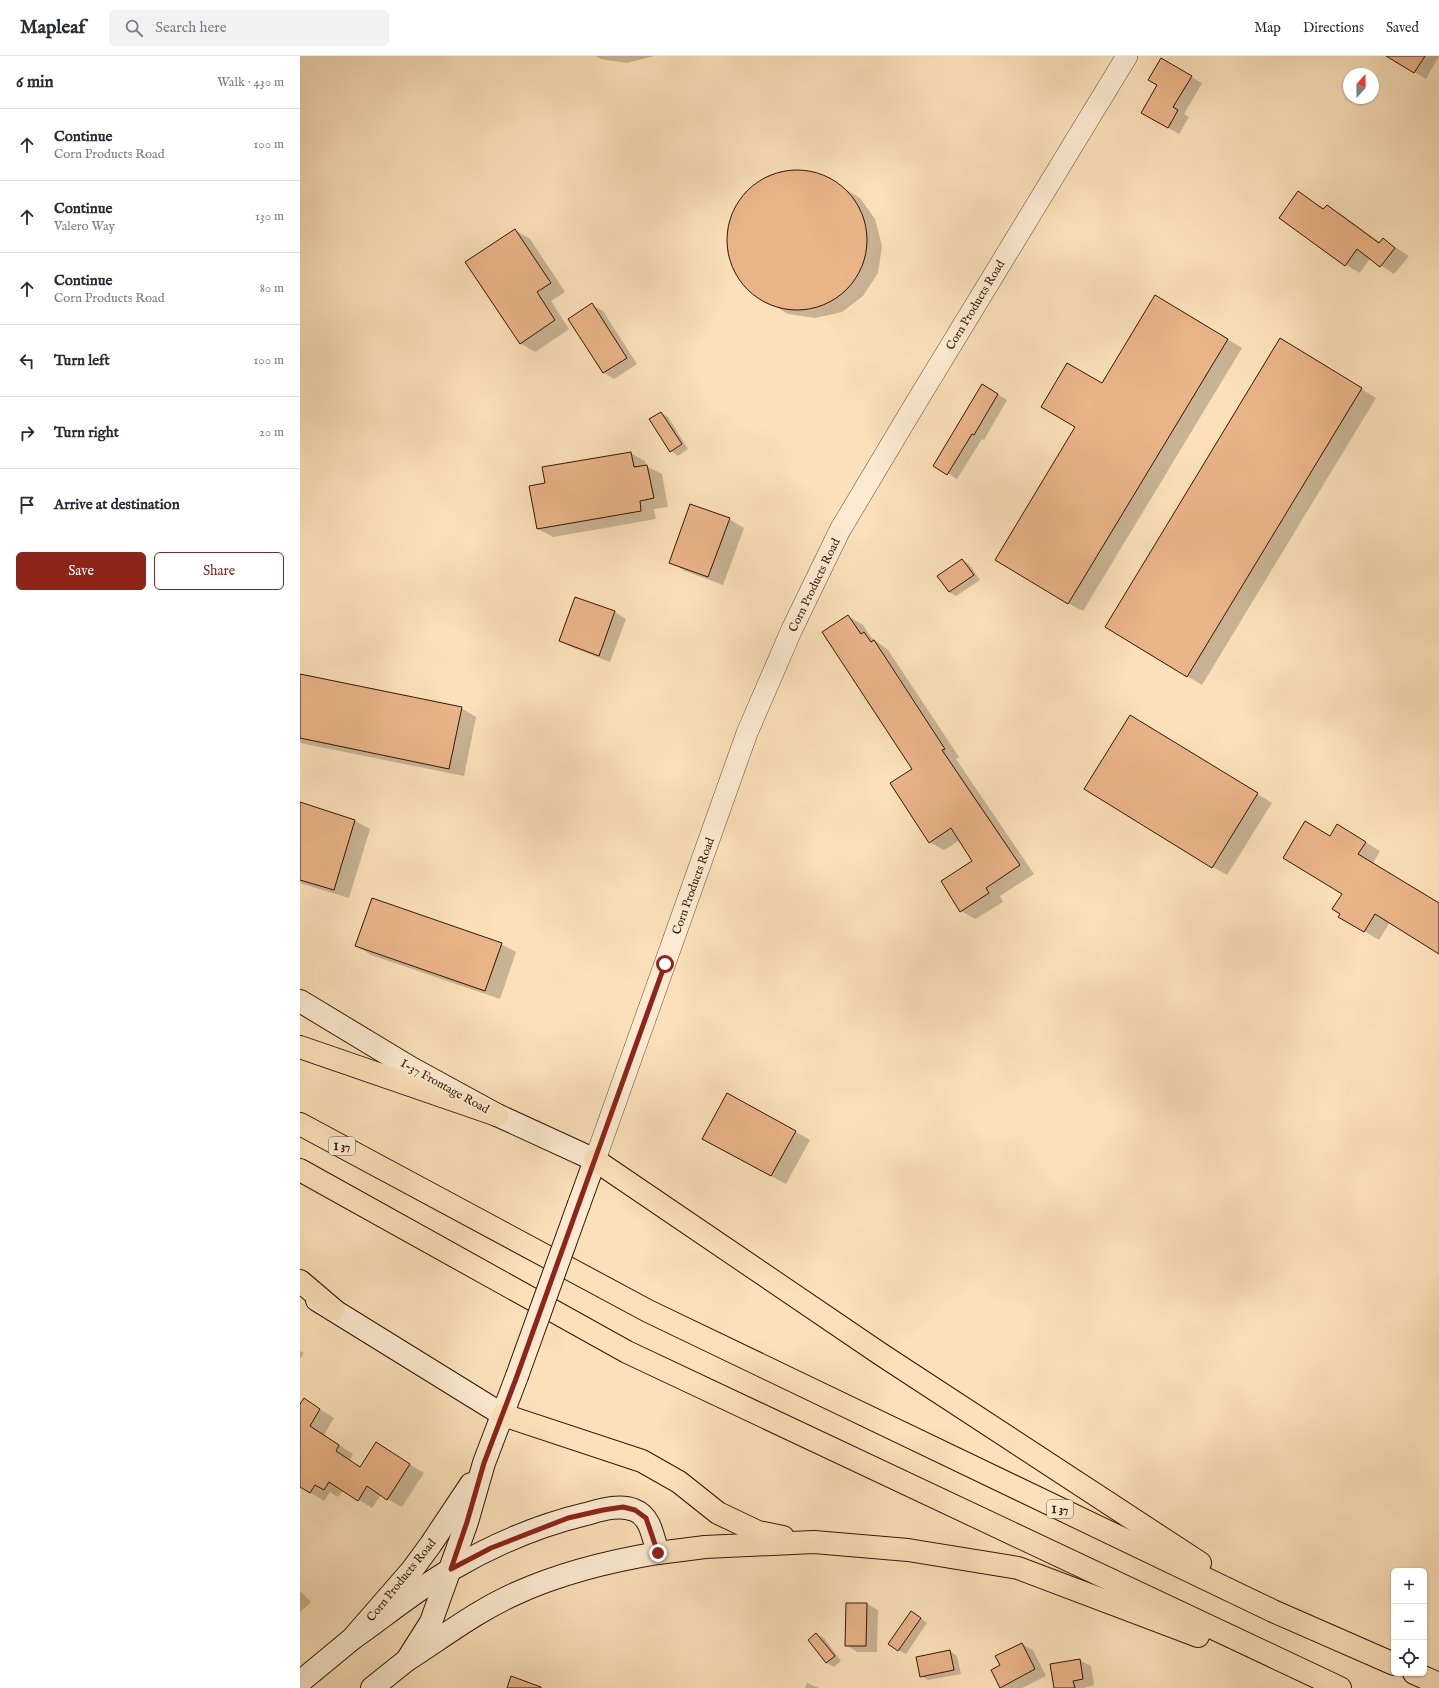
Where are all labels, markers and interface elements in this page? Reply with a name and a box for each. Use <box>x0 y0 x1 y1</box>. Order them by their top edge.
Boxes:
search box <box>109 10 389 46</box>
text: Mapleaf <box>20 16 85 40</box>
icon: search <box>123 17 145 39</box>
text: Search here <box>155 18 227 37</box>
text: Map <box>1254 19 1281 37</box>
text: Directions <box>1303 19 1364 37</box>
text: Saved <box>1386 19 1419 37</box>
north arrow <box>1343 68 1379 104</box>
text: 6 min <box>16 72 54 93</box>
text: Walk · 430 m <box>217 74 284 91</box>
text: Continue <box>54 127 112 146</box>
icon: ahead <box>16 134 38 156</box>
text: 100 m <box>254 136 284 153</box>
text: Corn Products Road <box>54 146 165 163</box>
text: Continue <box>54 199 112 218</box>
icon: ahead <box>16 206 38 228</box>
text: 130 m <box>255 208 284 225</box>
text: Valero Way <box>54 218 115 235</box>
street label: Corn Products Road <box>943 257 1008 353</box>
text: Continue <box>54 271 112 290</box>
icon: ahead <box>16 278 38 300</box>
text: 80 m <box>260 280 284 297</box>
text: Corn Products Road <box>54 290 165 307</box>
icon: left <box>16 350 38 372</box>
text: Turn left <box>54 351 110 370</box>
text: 100 m <box>254 352 284 369</box>
icon: right <box>16 422 38 444</box>
text: Turn right <box>54 423 119 442</box>
text: 20 m <box>259 424 284 441</box>
icon: arrive <box>16 494 38 516</box>
text: Arrive at destination <box>54 495 180 514</box>
street label: Corn Products Road <box>785 536 844 634</box>
button: Save <box>16 552 146 590</box>
button: Share <box>154 552 284 590</box>
street label: Corn Products Road <box>669 835 718 937</box>
route start <box>656 955 674 973</box>
street label: I-37 Frontage Road <box>398 1056 492 1117</box>
road number: I 37 <box>329 1137 355 1155</box>
road number: I 37 <box>1047 1500 1073 1518</box>
street label: Corn Products Road <box>363 1535 440 1625</box>
route end <box>649 1544 667 1562</box>
map controls <box>1391 1568 1427 1676</box>
button: + <box>1391 1568 1427 1604</box>
button: − <box>1391 1604 1427 1640</box>
button: locate <box>1391 1640 1427 1676</box>

